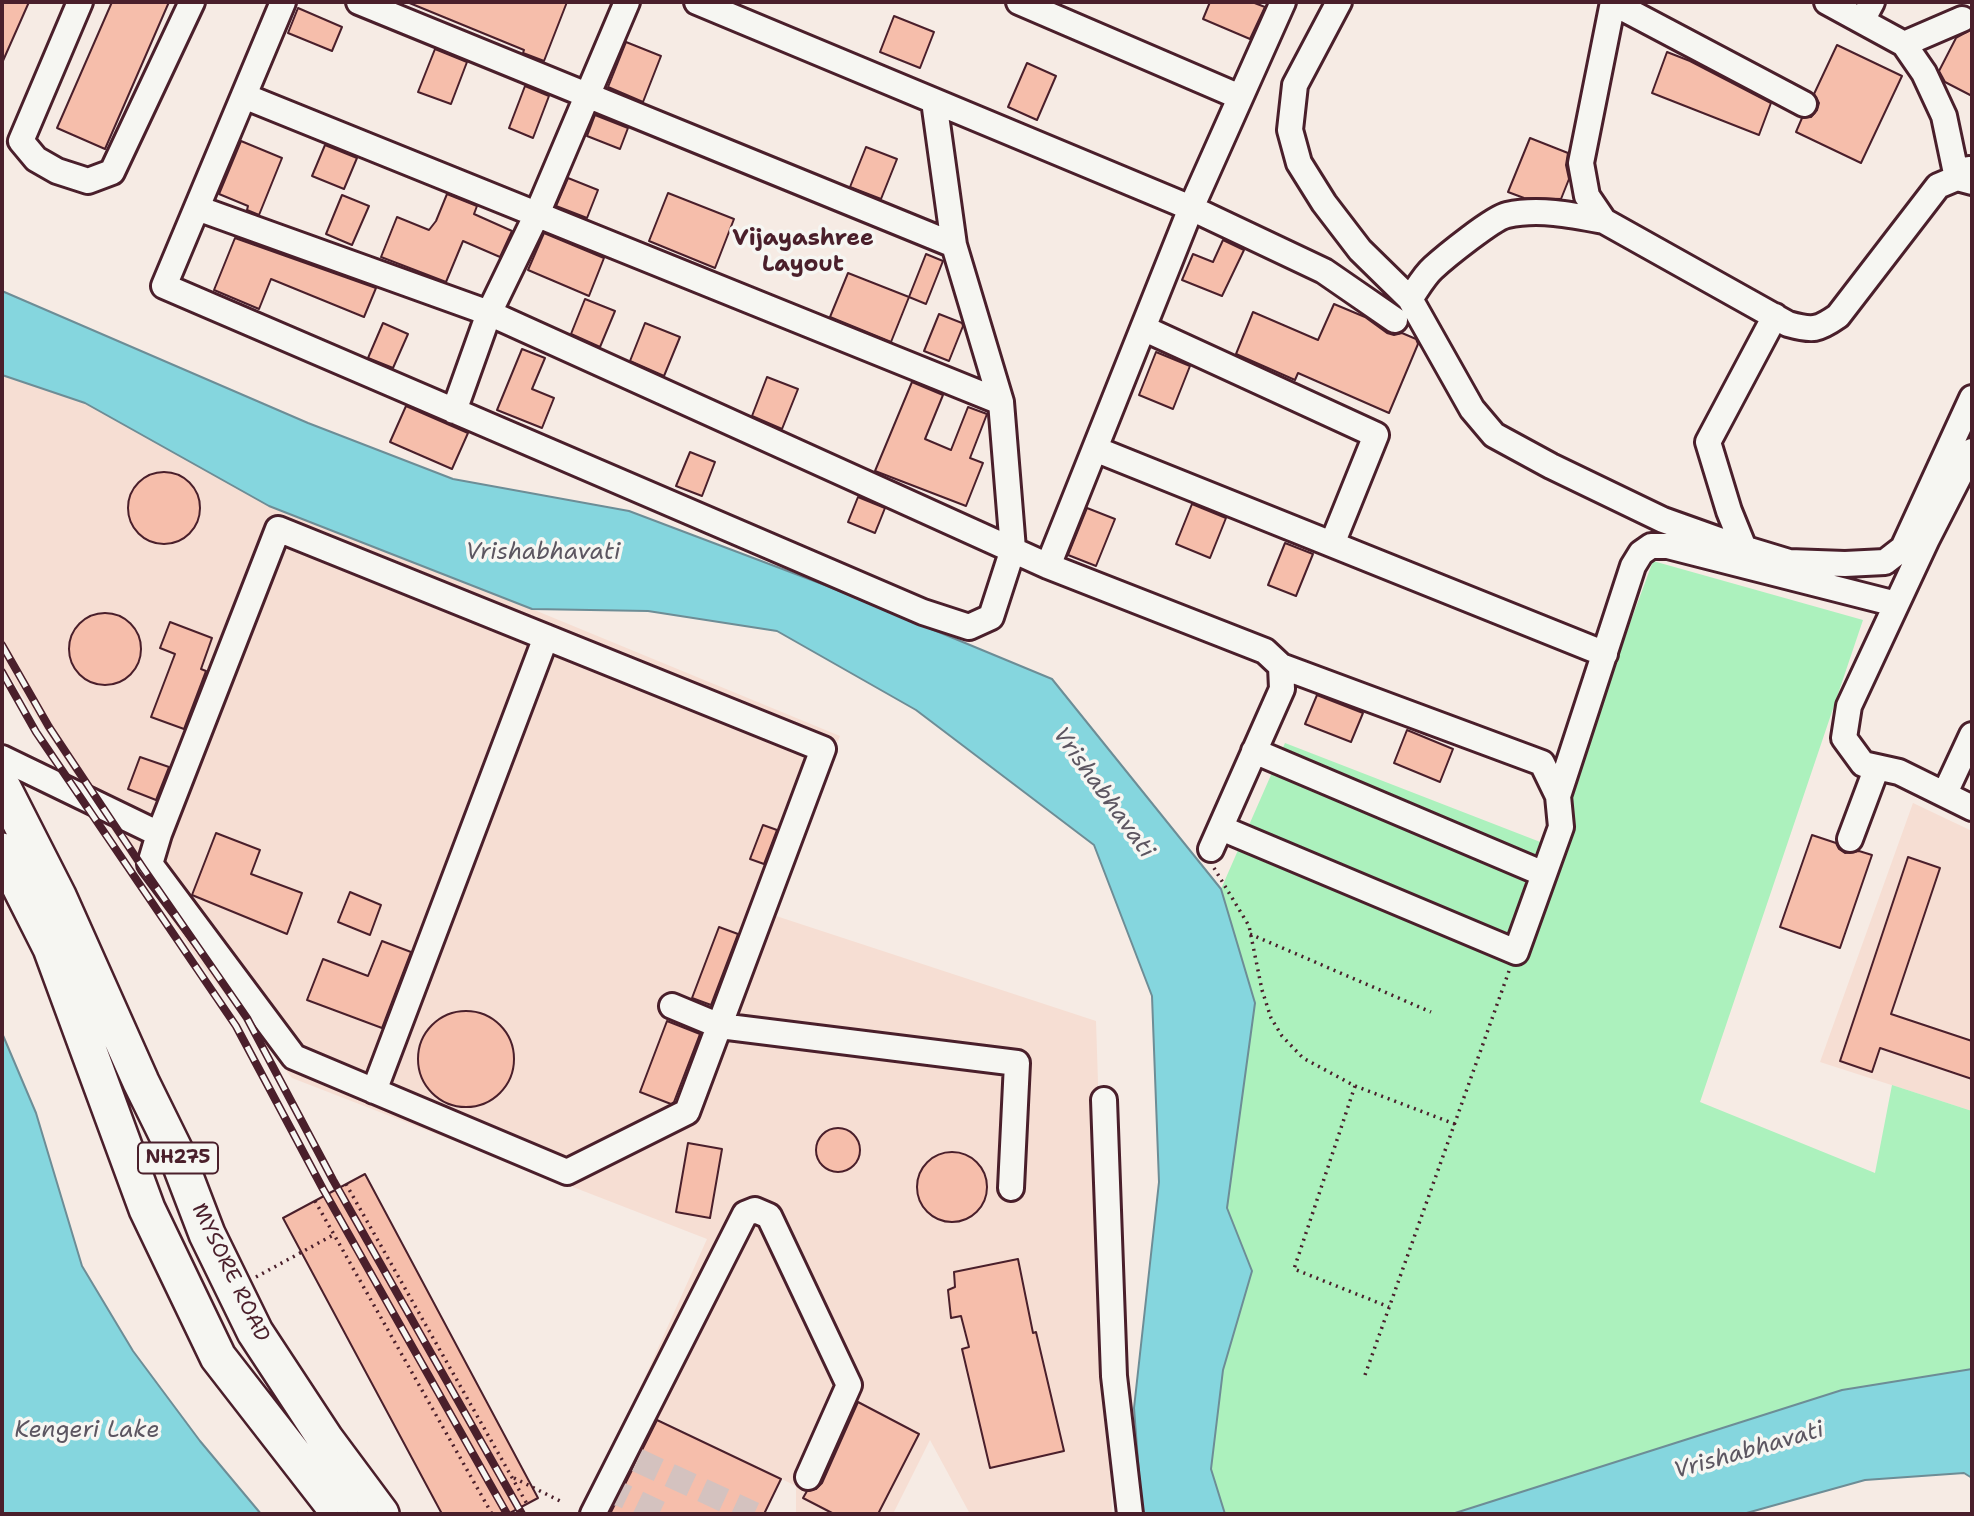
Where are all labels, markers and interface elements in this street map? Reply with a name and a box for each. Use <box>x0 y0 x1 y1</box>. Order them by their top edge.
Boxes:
district label: Vijayashree Layout <box>732 225 874 279</box>
water label: Vrishabhavati <box>466 539 620 567</box>
water label: Vrishabhavati <box>1046 722 1160 864</box>
road number: NH275 <box>138 1142 218 1174</box>
street label: MYSORE ROAD <box>186 1200 274 1346</box>
water label: Vrishabhavati <box>1671 1416 1827 1486</box>
water label: Kengeri Lake <box>15 1417 159 1445</box>

